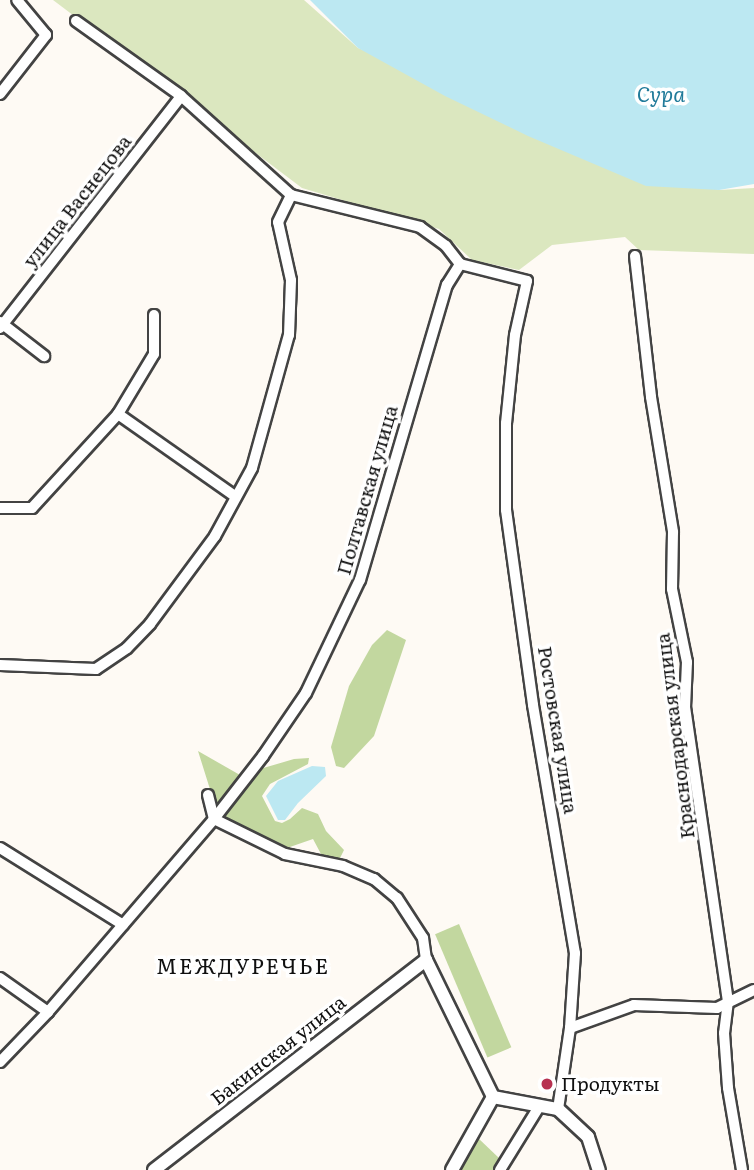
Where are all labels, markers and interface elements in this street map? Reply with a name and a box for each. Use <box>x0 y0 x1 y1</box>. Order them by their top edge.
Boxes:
water label: Сура <box>637 80 685 106</box>
street label: улица Васнецова <box>18 130 136 272</box>
street label: Полтавская улица <box>332 403 402 577</box>
street label: Краснодарская улица <box>651 632 699 840</box>
street label: Ростовская улица <box>534 645 582 815</box>
district label: МЕЖДУРЕЧЬЕ <box>157 952 329 978</box>
street label: Бакинская улица <box>206 990 350 1110</box>
place label: Продукты <box>561 1073 660 1095</box>
marker: Продукты <box>539 1076 555 1092</box>

